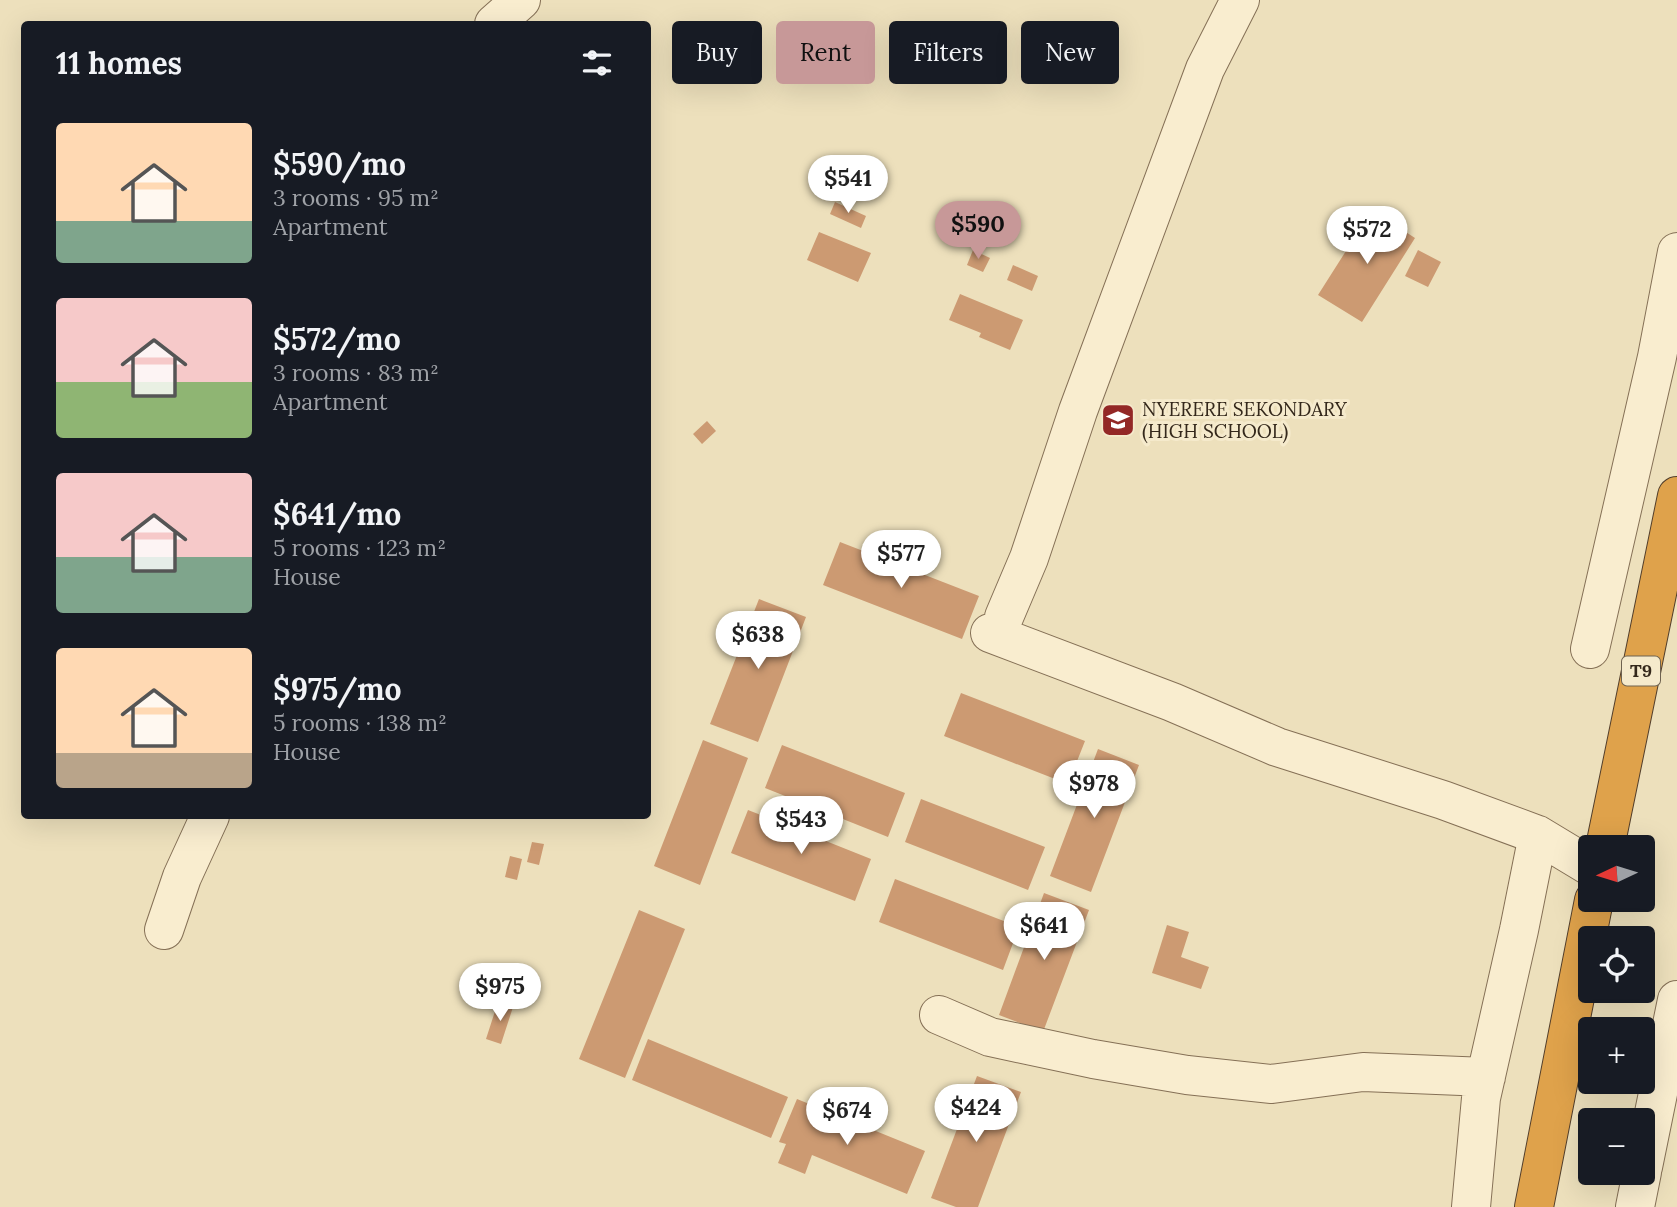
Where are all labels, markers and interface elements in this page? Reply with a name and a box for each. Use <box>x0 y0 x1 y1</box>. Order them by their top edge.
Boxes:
chip: Buy <box>672 21 762 84</box>
chip: Rent <box>776 21 875 84</box>
chip: Filters <box>889 21 1007 84</box>
chip: New <box>1021 21 1119 84</box>
text: 11 homes <box>56 44 182 82</box>
icon: filters <box>578 44 616 82</box>
text: $590/mo <box>273 145 406 183</box>
icon: home <box>112 151 196 235</box>
pin: $541 <box>807 156 889 215</box>
text: $541 <box>824 163 872 192</box>
text: 3 rooms · 95 m² <box>273 183 439 212</box>
pin: $590 <box>937 202 1019 261</box>
pin: $572 <box>1326 206 1408 266</box>
text: $590 <box>951 209 1005 238</box>
text: Apartment <box>273 212 388 241</box>
text: $572 <box>1343 214 1392 243</box>
text: $572/mo <box>273 320 401 358</box>
icon: home <box>112 326 196 410</box>
text: 3 rooms · 83 m² <box>273 358 439 387</box>
text: Apartment <box>273 387 388 416</box>
place label: NYERERE SEKONDARY (HIGH SCHOOL) <box>1142 397 1348 444</box>
school or university icon: NYERERE SEKONDARY (HIGH SCHOOL) <box>1099 401 1137 439</box>
text: $641/mo <box>273 495 401 533</box>
icon: home <box>112 501 196 585</box>
pin: $577 <box>860 530 942 590</box>
text: 5 rooms · 123 m² <box>273 533 446 562</box>
text: $577 <box>877 538 925 567</box>
text: House <box>273 562 341 591</box>
pin: $638 <box>717 612 799 671</box>
text: $638 <box>732 619 784 648</box>
road number: T9 <box>1622 656 1660 686</box>
text: $975/mo <box>273 670 401 708</box>
icon: home <box>112 676 196 760</box>
text: 5 rooms · 138 m² <box>273 708 447 737</box>
text: House <box>273 737 341 766</box>
pin: $978 <box>1053 760 1135 820</box>
text: $978 <box>1069 768 1119 797</box>
pin: $543 <box>760 796 842 856</box>
text: $543 <box>775 804 827 833</box>
north arrow <box>1578 835 1656 912</box>
map controls <box>1578 835 1655 1185</box>
pin: $641 <box>1003 902 1085 962</box>
text: $641 <box>1020 910 1068 939</box>
button: locate <box>1578 926 1655 1003</box>
pin: $975 <box>459 964 541 1023</box>
text: $975 <box>475 971 525 1000</box>
button: + <box>1578 1017 1655 1094</box>
pin: $424 <box>935 1084 1017 1144</box>
pin: $674 <box>806 1088 888 1147</box>
text: $424 <box>951 1092 1001 1121</box>
text: $674 <box>822 1095 872 1124</box>
button: − <box>1578 1108 1655 1185</box>

